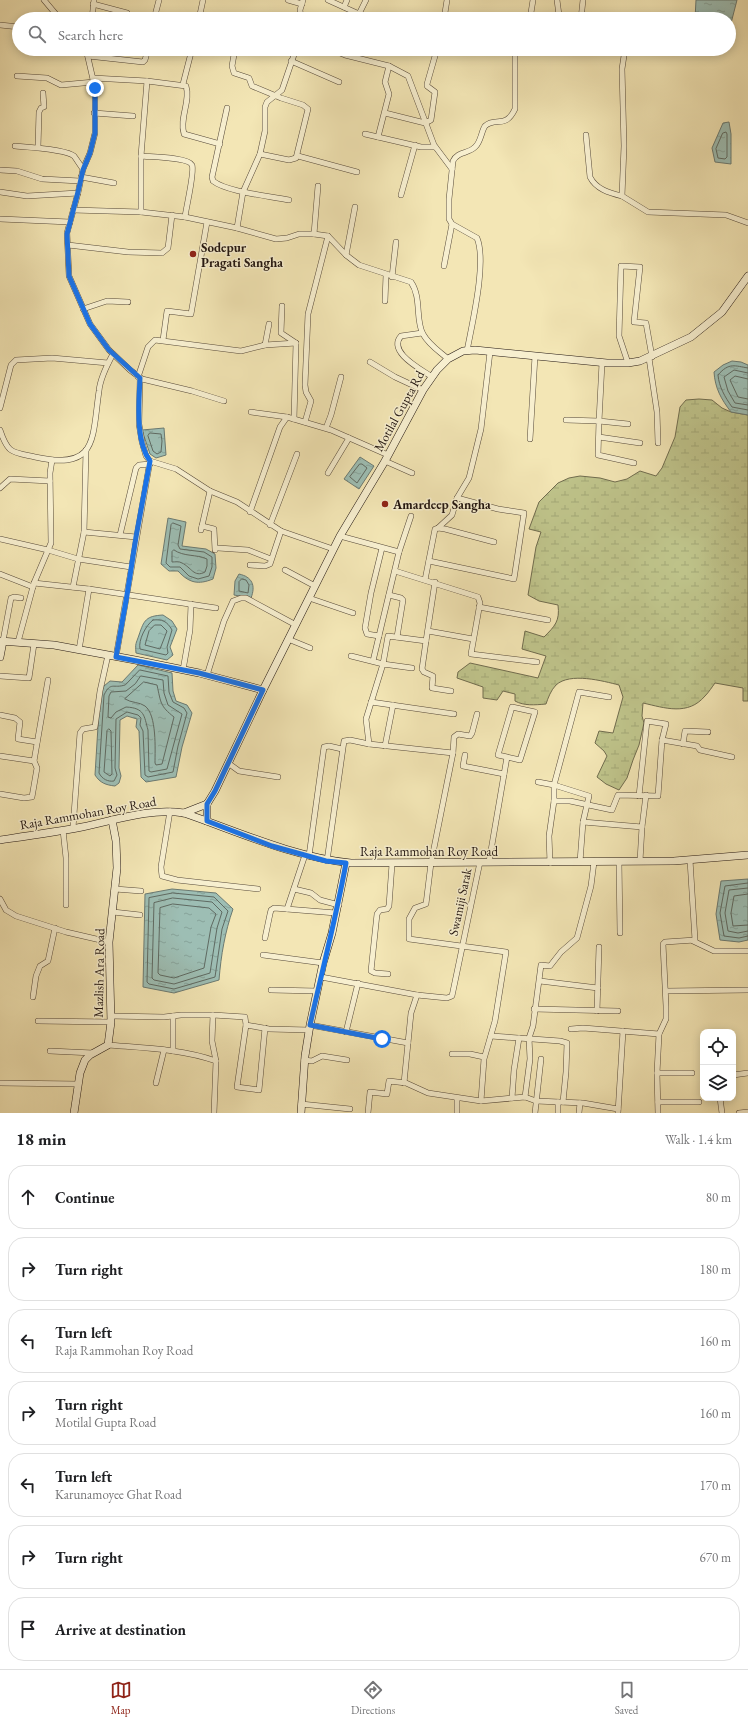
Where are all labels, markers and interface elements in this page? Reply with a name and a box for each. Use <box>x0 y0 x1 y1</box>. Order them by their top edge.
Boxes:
search box <box>12 12 736 56</box>
icon: search <box>26 23 48 45</box>
text: Search here <box>58 25 123 44</box>
route end <box>86 79 104 97</box>
place label: Sodepur Pragati Sangha <box>201 239 283 271</box>
marker: Sodepur Pragati Sangha <box>188 249 198 259</box>
street label: Motilal Gupta Rd <box>370 367 428 454</box>
place label: Amardeep Sangha <box>392 496 491 513</box>
marker: Amardeep Sangha <box>380 499 390 509</box>
street label: Raja Rammohan Roy Road <box>18 793 158 833</box>
street label: Raja Rammohan Roy Road <box>360 843 499 860</box>
street label: Swamiji Sarak <box>445 866 476 937</box>
street label: Mazlish Ara Road <box>90 928 108 1018</box>
map controls <box>700 1029 736 1101</box>
button: locate <box>700 1029 736 1065</box>
route start <box>373 1030 391 1048</box>
button: layers <box>700 1065 736 1101</box>
text: 18 min <box>16 1128 66 1150</box>
text: Walk · 1.4 km <box>665 1131 732 1148</box>
icon: ahead <box>17 1186 39 1208</box>
text: Continue <box>55 1188 115 1207</box>
text: 80 m <box>706 1189 731 1206</box>
icon: right <box>17 1258 39 1280</box>
text: Turn right <box>55 1260 123 1279</box>
text: 180 m <box>700 1261 731 1278</box>
text: Turn left <box>55 1323 112 1342</box>
icon: left <box>17 1330 39 1352</box>
text: 160 m <box>700 1333 731 1350</box>
text: Raja Rammohan Roy Road <box>55 1342 193 1359</box>
text: Turn right <box>55 1395 123 1414</box>
icon: right <box>17 1402 39 1424</box>
text: 160 m <box>700 1405 731 1422</box>
text: Motilal Gupta Road <box>55 1414 156 1431</box>
text: Turn left <box>55 1467 112 1486</box>
icon: left <box>17 1474 39 1496</box>
text: 170 m <box>700 1477 731 1494</box>
text: Karunamoyee Ghat Road <box>55 1486 182 1503</box>
icon: right <box>17 1546 39 1568</box>
text: Turn right <box>55 1548 123 1567</box>
text: 670 m <box>700 1549 731 1566</box>
icon: arrive <box>17 1618 39 1640</box>
text: Arrive at destination <box>55 1620 186 1639</box>
tab: Map <box>110 1679 132 1717</box>
tab: Directions <box>351 1679 395 1717</box>
tab: Saved <box>615 1679 638 1717</box>

